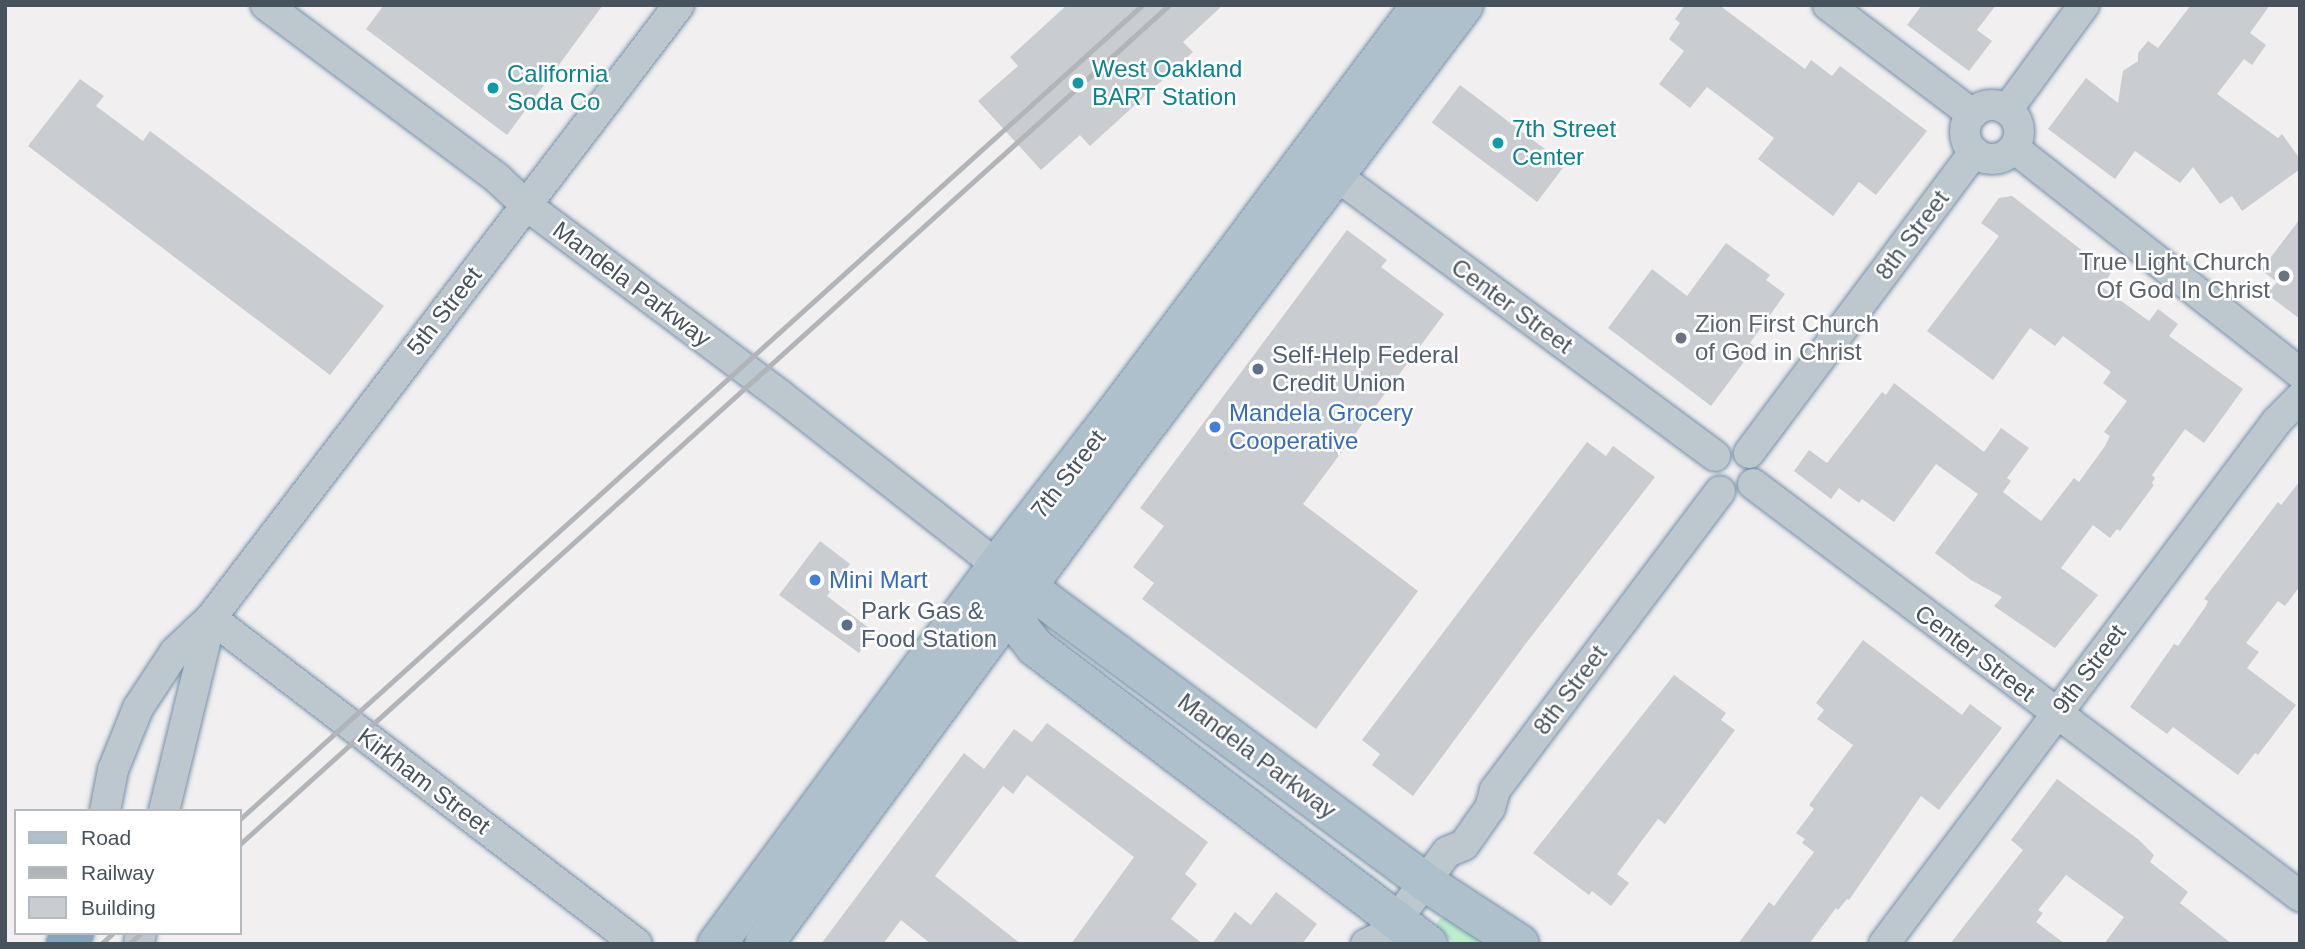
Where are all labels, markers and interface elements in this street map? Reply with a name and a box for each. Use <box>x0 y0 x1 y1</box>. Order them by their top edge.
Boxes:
place label: West Oakland BART Station <box>1092 55 1242 111</box>
place label: California Soda Co <box>507 60 608 116</box>
marker: West Oakland BART Station <box>1070 75 1086 91</box>
marker: California Soda Co <box>485 80 501 96</box>
place label: 7th Street Center <box>1512 115 1616 171</box>
marker: 7th Street Center <box>1490 135 1506 151</box>
street label: 8th Street <box>1869 185 1955 285</box>
street label: Mandela Parkway <box>547 215 717 353</box>
place label: True Light Church Of God In Christ <box>2079 248 2270 304</box>
street label: Center Street <box>1446 252 1578 360</box>
street label: 5th Street <box>401 261 487 361</box>
marker: True Light Church Of God In Christ <box>2276 268 2292 284</box>
place label: Zion First Church of God in Christ <box>1695 310 1879 366</box>
marker: Zion First Church of God in Christ <box>1673 330 1689 346</box>
place label: Self-Help Federal Credit Union <box>1272 341 1459 397</box>
marker: Self-Help Federal Credit Union <box>1250 361 1266 377</box>
place label: Mandela Grocery Cooperative <box>1229 399 1413 455</box>
marker: Mandela Grocery Cooperative <box>1207 419 1223 435</box>
street label: 7th Street <box>1025 424 1111 524</box>
place label: Mini Mart <box>829 566 928 594</box>
marker: Mini Mart <box>807 572 823 588</box>
place label: Park Gas & Food Station <box>861 597 997 653</box>
street label: Center Street <box>1909 599 2041 707</box>
marker: Park Gas & Food Station <box>839 617 855 633</box>
street label: 9th Street <box>2046 619 2132 719</box>
street label: 8th Street <box>1527 640 1613 740</box>
street label: Mandela Parkway <box>1172 687 1342 825</box>
street label: Kirkham Street <box>352 722 496 840</box>
legend <box>14 809 242 935</box>
text: Road <box>81 826 131 849</box>
text: Railway <box>81 861 155 884</box>
text: Building <box>81 896 156 919</box>

